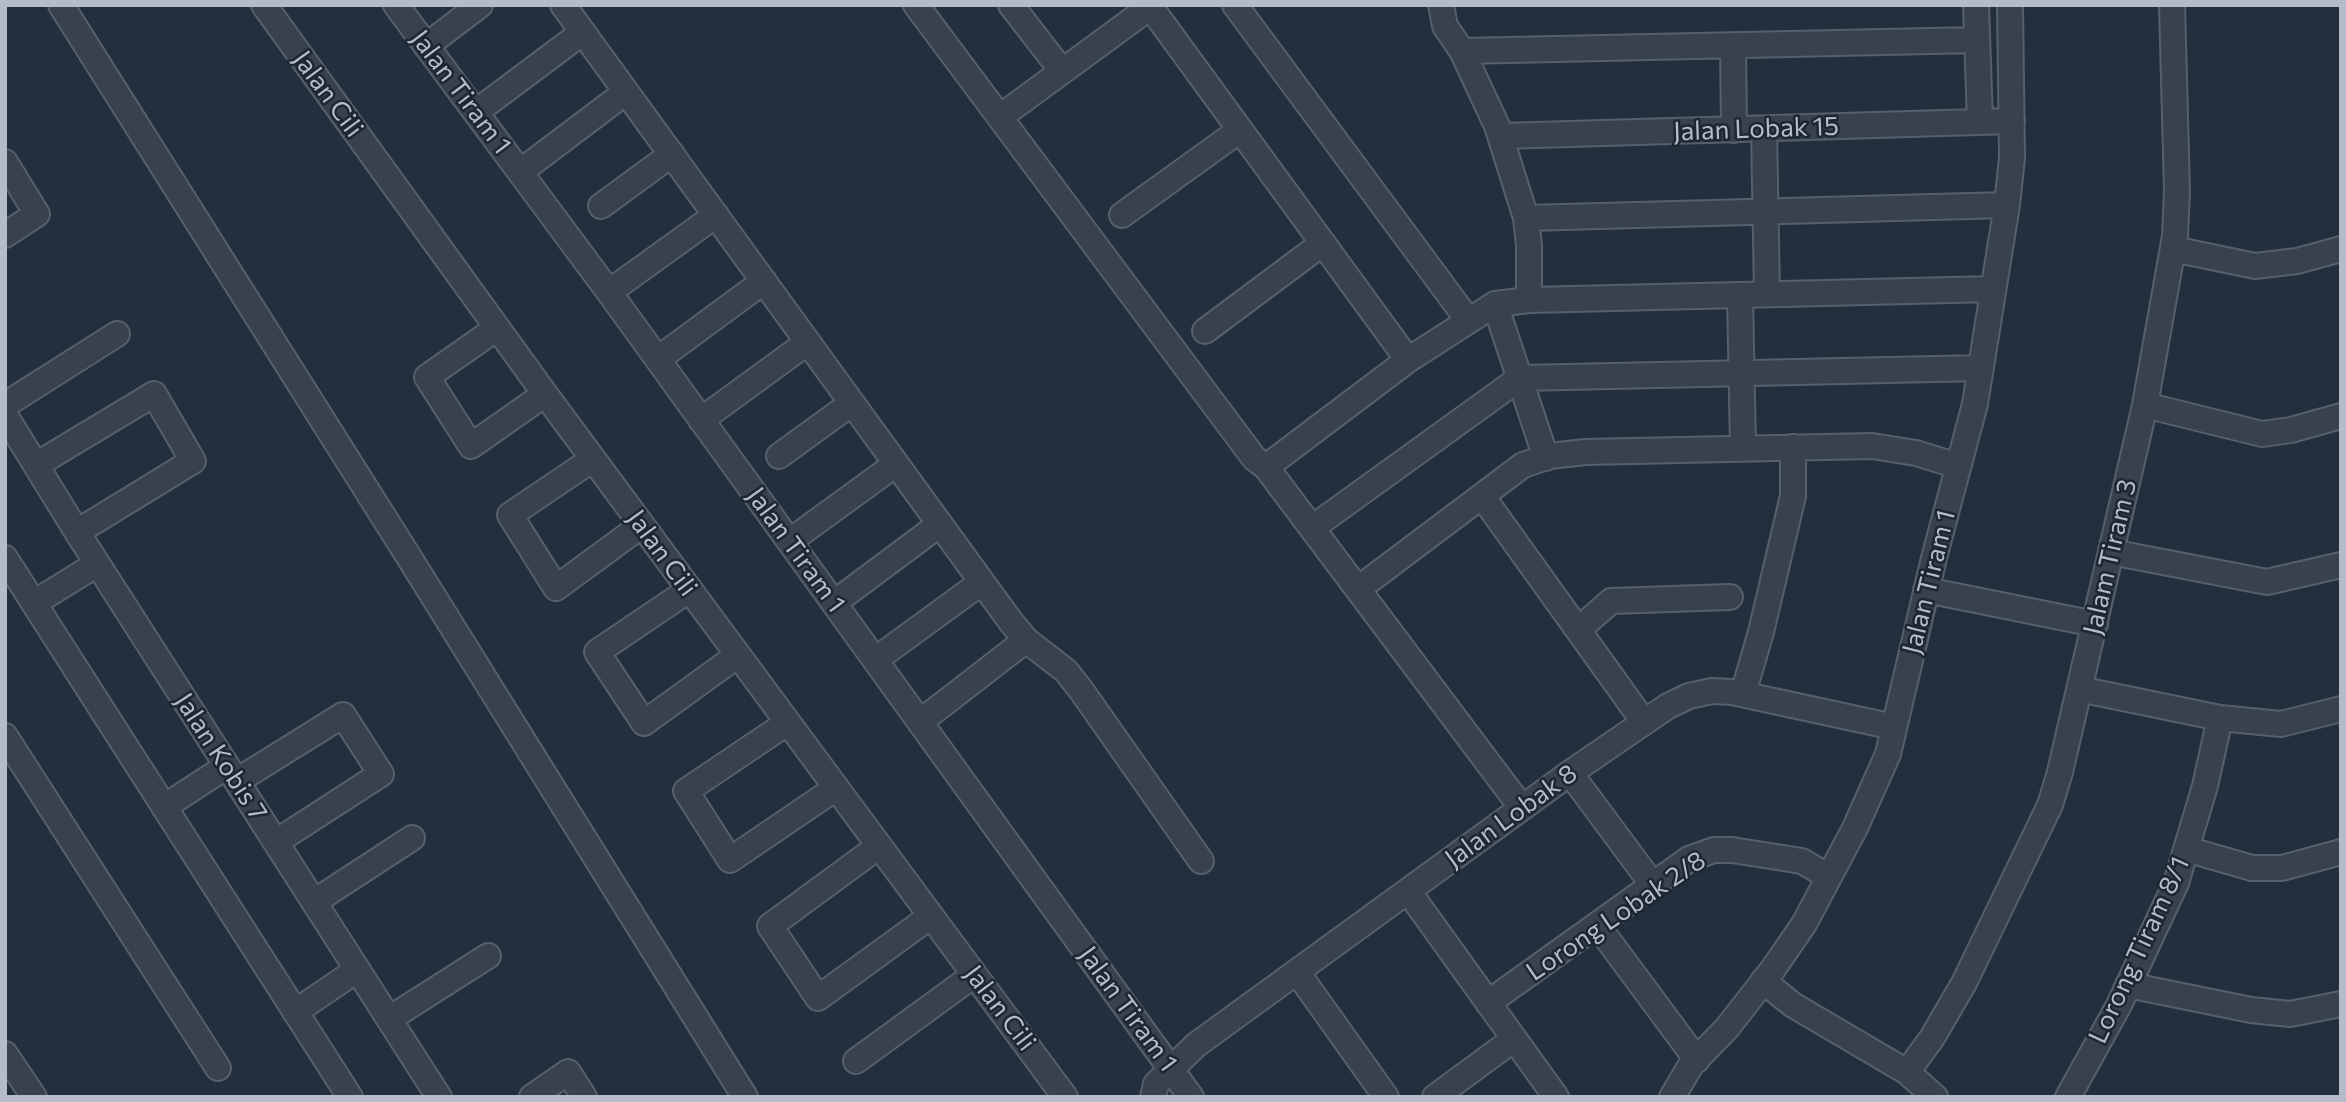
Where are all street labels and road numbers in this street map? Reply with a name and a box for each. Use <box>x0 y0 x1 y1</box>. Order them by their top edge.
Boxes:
street label: Jalan Tiram 1 <box>404 24 518 160</box>
street label: Jalan Cili <box>286 45 370 143</box>
street label: Jalan Lobak 15 <box>1673 111 1839 147</box>
street label: Jalam Tiram 3 <box>2077 476 2143 638</box>
street label: Jalan Tiram 1 <box>740 481 852 619</box>
street label: Jalan Cili <box>620 504 704 602</box>
street label: Jalan Tiram 1 <box>1896 507 1962 657</box>
street label: Jalan Kobis 7 <box>168 687 274 827</box>
street label: Jalan Lobak 8 <box>1439 758 1583 874</box>
street label: Lorong Lobak 2/8 <box>1520 845 1712 987</box>
street label: Lorong Tiram 8/1 <box>2082 852 2196 1048</box>
street label: Jalan Tiram 1 <box>1072 940 1184 1078</box>
street label: Jalan Cili <box>958 959 1042 1057</box>

